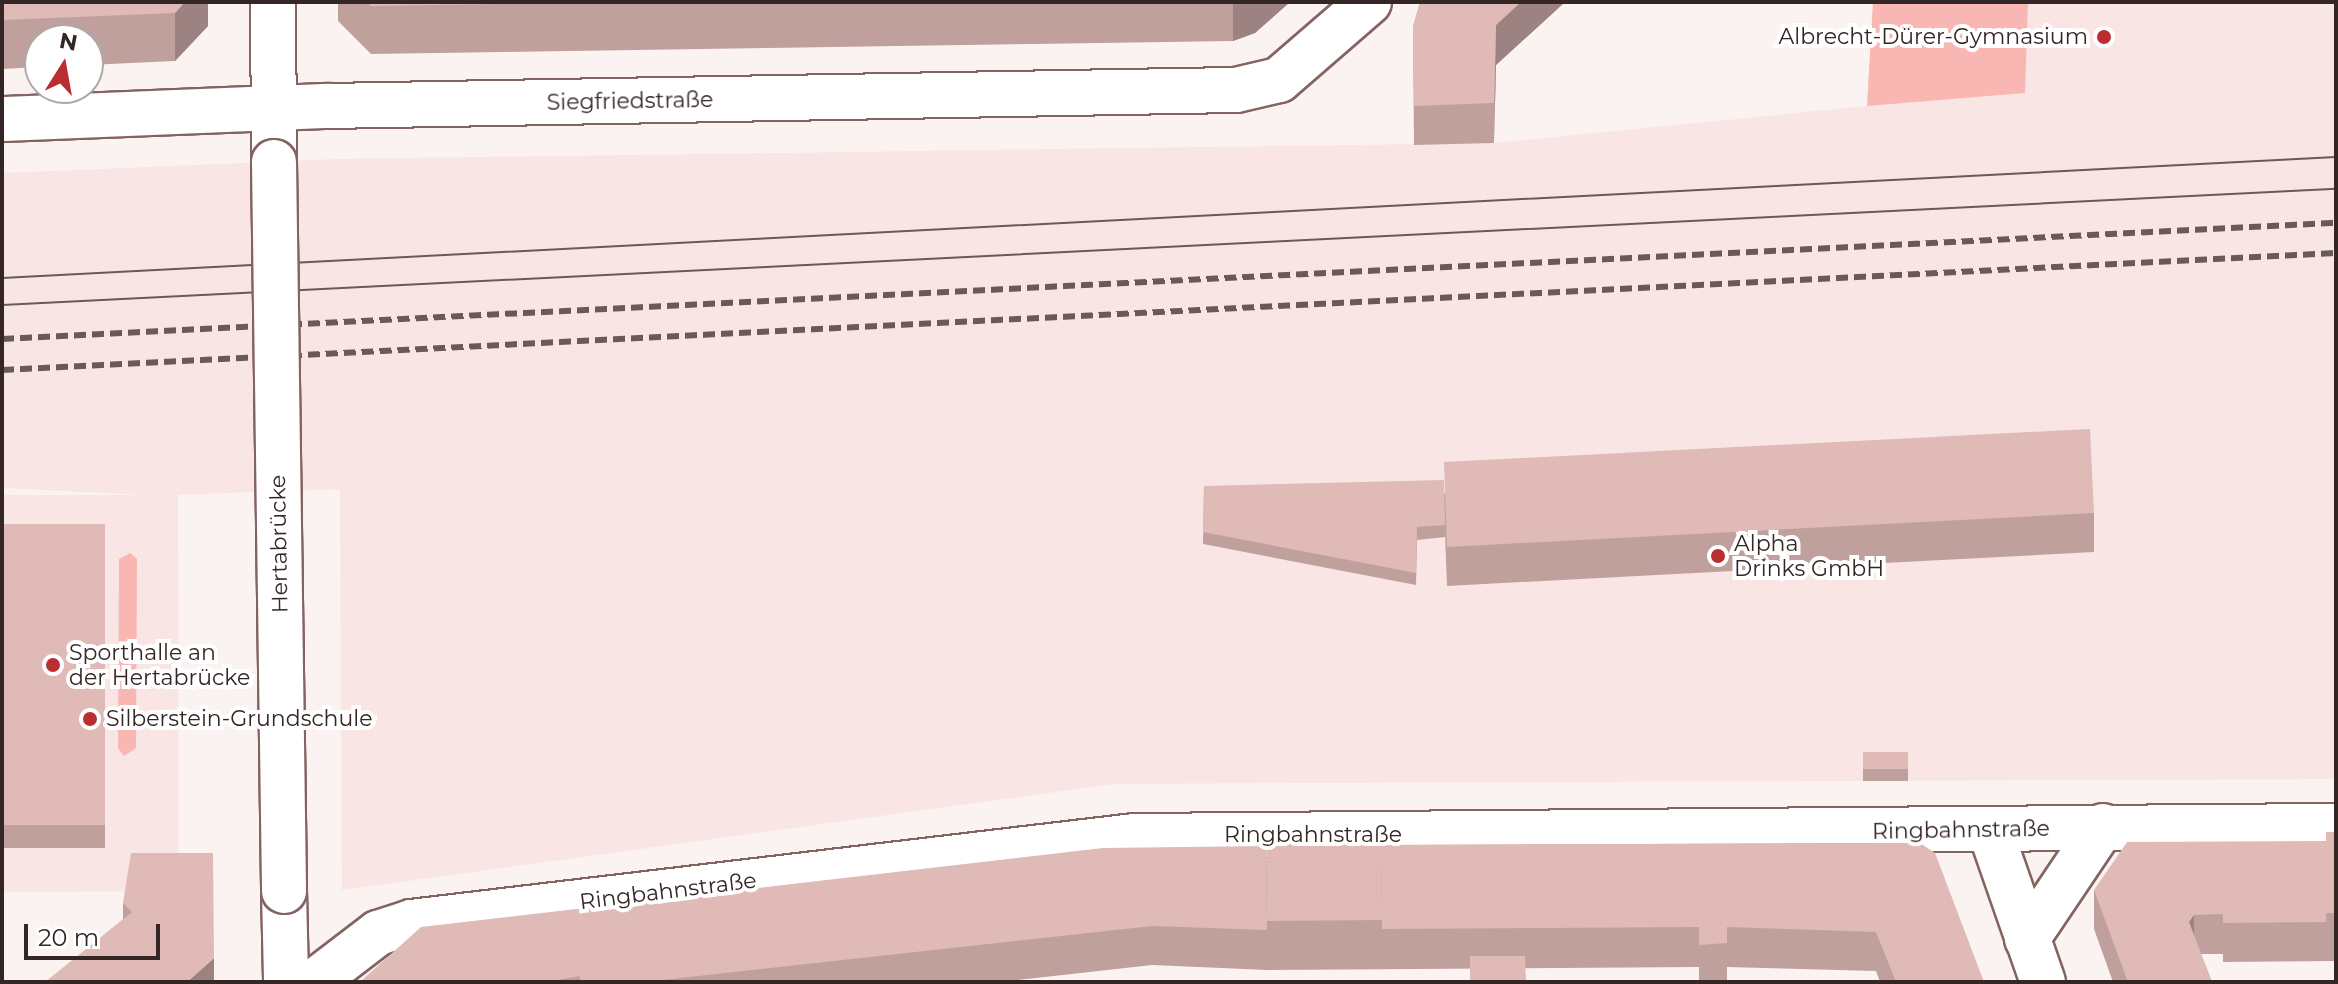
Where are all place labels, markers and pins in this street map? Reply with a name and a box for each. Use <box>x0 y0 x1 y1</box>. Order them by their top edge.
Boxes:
place label: Albrecht-Dürer-Gymnasium <box>1779 24 2088 50</box>
marker: Albrecht-Dürer-Gymnasium <box>2095 28 2113 46</box>
place label: Alpha Drinks GmbH <box>1734 530 1884 582</box>
marker: Alpha Drinks GmbH <box>1709 547 1727 565</box>
place label: Sporthalle an der Hertabrücke <box>69 639 250 690</box>
marker: Sporthalle an der Hertabrücke <box>44 656 62 674</box>
place label: Silberstein-Grundschule <box>106 706 372 732</box>
marker: Silberstein-Grundschule <box>81 710 99 728</box>

